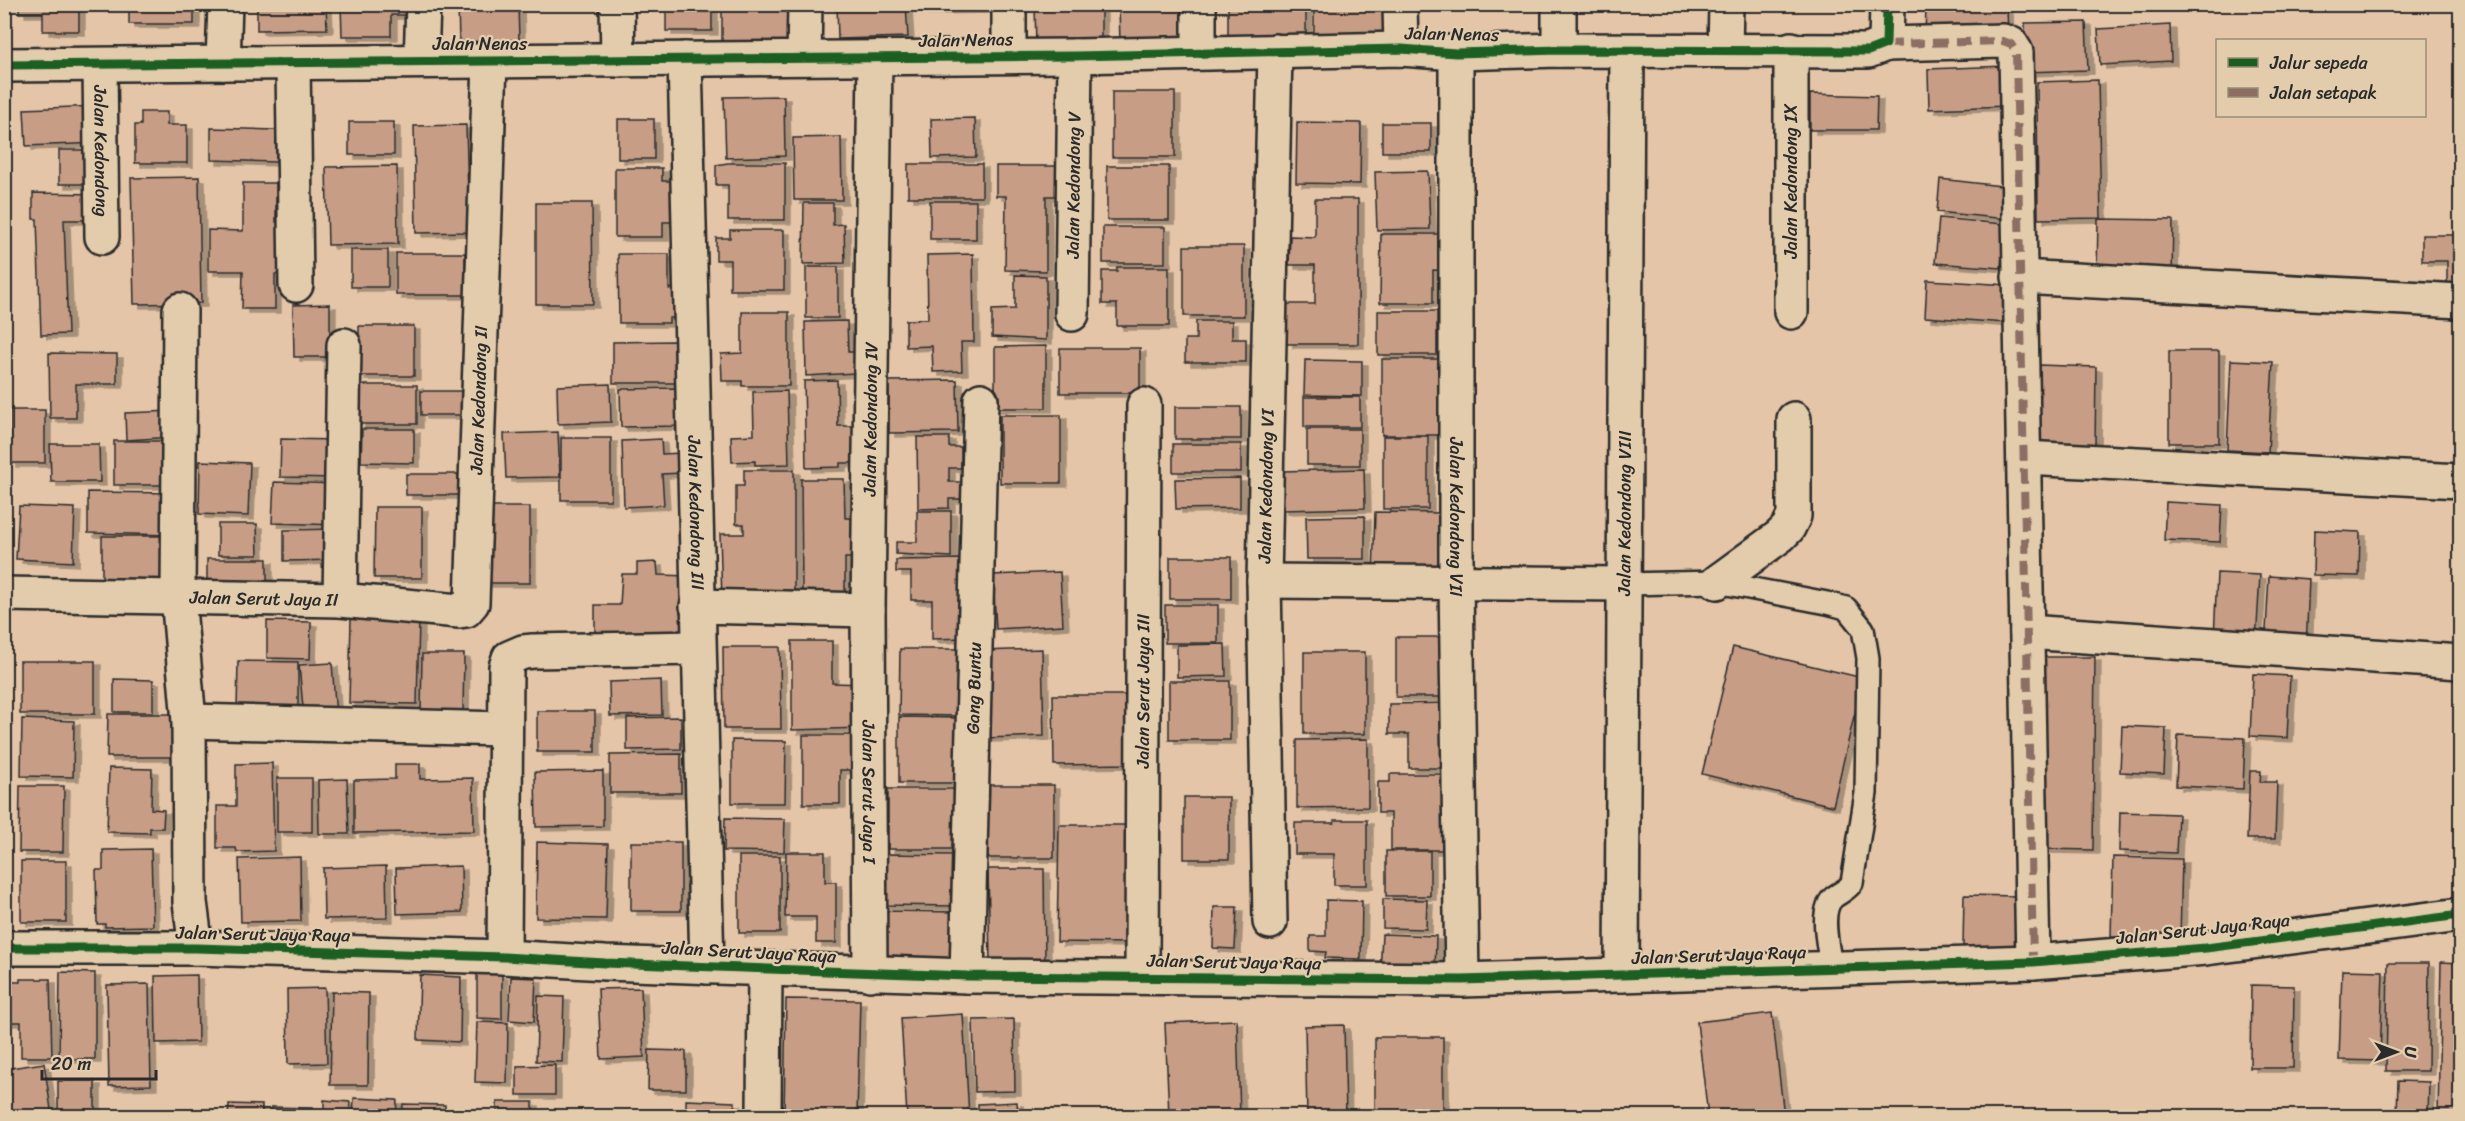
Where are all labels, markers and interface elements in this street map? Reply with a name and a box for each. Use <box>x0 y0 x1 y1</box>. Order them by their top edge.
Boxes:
street label: Jalan Nenas <box>1404 17 1500 51</box>
street label: Jalan Nenas <box>918 23 1014 57</box>
street label: Jalan Nenas <box>432 28 528 60</box>
legend <box>2216 39 2426 117</box>
text: Jalur sepeda <box>2269 47 2369 79</box>
text: Jalan setapak <box>2269 77 2377 109</box>
street label: Jalan Kedondong <box>84 84 118 217</box>
street label: Jalan Kedondong IX <box>1775 103 1807 260</box>
street label: Jalan Kedondong V <box>1057 111 1090 260</box>
street label: Jalan Kedondong II <box>460 324 497 476</box>
street label: Jalan Kedondong IV <box>853 341 887 497</box>
street label: Jalan Kedondong VI <box>1248 407 1284 564</box>
street label: Jalan Kedondong VIII <box>1608 430 1641 597</box>
street label: Jalan Kedondong III <box>678 434 714 591</box>
street label: Jalan Kedondong VII <box>1440 436 1472 598</box>
street label: Jalan Serut Jaya II <box>188 581 339 616</box>
street label: Jalan Serut Jaya III <box>1127 613 1159 769</box>
street label: Gang Buntu <box>957 641 991 735</box>
street label: Jalan Serut Jaya I <box>853 719 885 866</box>
street label: Jalan Serut Jaya Raya <box>2114 904 2292 954</box>
street label: Jalan Serut Jaya Raya <box>175 916 351 952</box>
street label: Jalan Serut Jaya Raya <box>660 931 838 973</box>
street label: Jalan Serut Jaya Raya <box>1630 936 1808 974</box>
street label: Jalan Serut Jaya Raya <box>1146 944 1322 980</box>
north arrow <box>2366 1022 2426 1082</box>
scale bar <box>42 1043 156 1081</box>
text: U <box>2396 1047 2425 1059</box>
text: 20 m <box>51 1048 91 1080</box>

